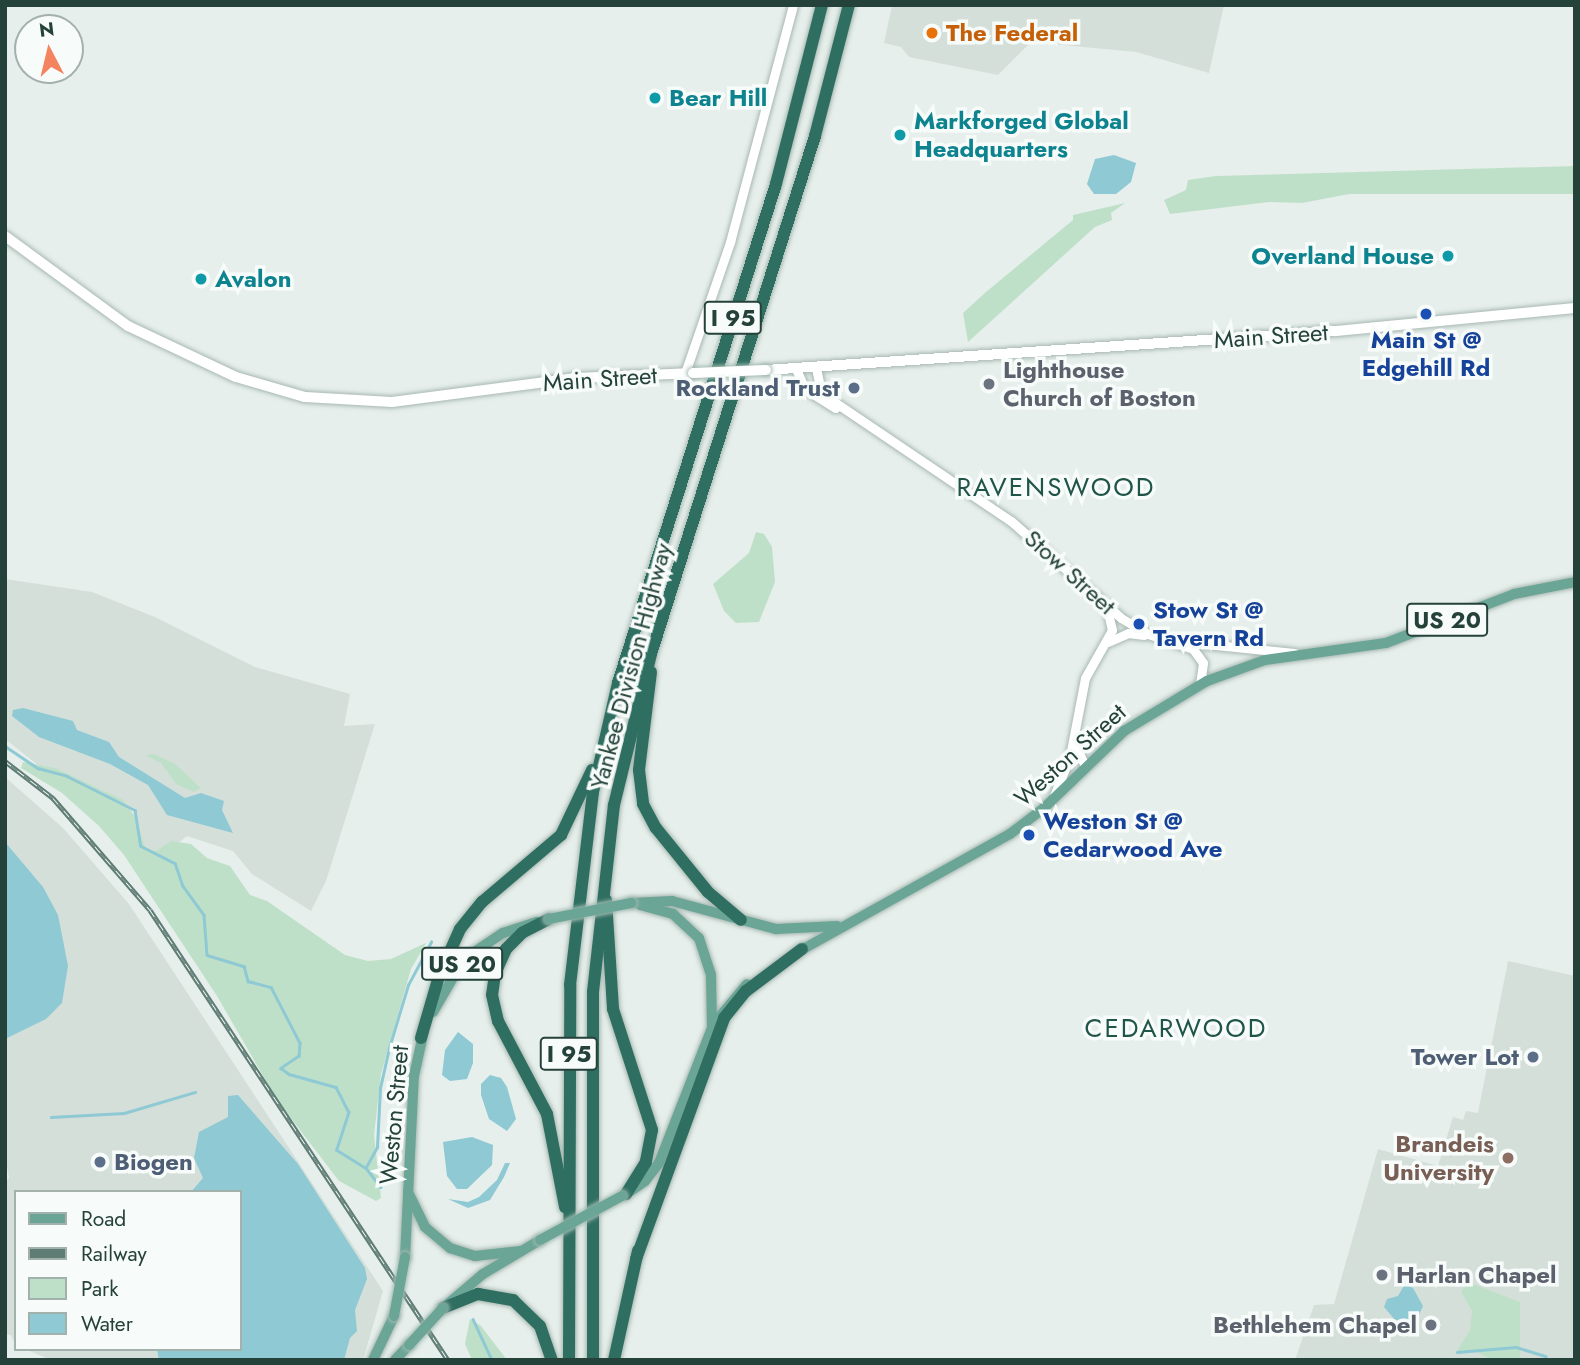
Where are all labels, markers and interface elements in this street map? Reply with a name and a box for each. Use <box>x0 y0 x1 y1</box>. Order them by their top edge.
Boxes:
north arrow <box>14 14 84 84</box>
text: N <box>37 15 56 44</box>
place label: The Federal <box>946 19 1078 47</box>
marker: The Federal <box>924 25 940 41</box>
place label: Bear Hill <box>669 84 767 112</box>
marker: Bear Hill <box>647 90 663 106</box>
place label: Markforged Global Headquarters <box>914 107 1129 163</box>
marker: Markforged Global Headquarters <box>892 127 908 143</box>
place label: Overland House <box>1251 242 1434 270</box>
marker: Overland House <box>1440 248 1456 264</box>
place label: Avalon <box>215 265 291 293</box>
marker: Avalon <box>193 271 209 287</box>
road number: I 95 <box>703 298 763 338</box>
marker: Main St @ Edgehill Rd <box>1418 306 1434 322</box>
street label: Main Street <box>1213 318 1329 354</box>
place label: Main St @ Edgehill Rd <box>1362 326 1490 382</box>
place label: Lighthouse Church of Boston <box>1003 356 1196 412</box>
street label: Main Street <box>542 361 658 397</box>
place label: Rockland Trust <box>676 374 840 402</box>
marker: Lighthouse Church of Boston <box>981 376 997 392</box>
marker: Rockland Trust <box>846 380 862 396</box>
district label: RAVENSWOOD <box>958 472 1154 504</box>
street label: Stow Street <box>1019 524 1121 620</box>
street label: Yankee Division Highway <box>584 540 678 792</box>
place label: Stow St @ Tavern Rd <box>1153 596 1264 652</box>
road number: US 20 <box>1405 600 1489 640</box>
marker: Stow St @ Tavern Rd <box>1131 616 1147 632</box>
street label: Weston Street <box>1008 698 1132 812</box>
place label: Weston St @ Cedarwood Ave <box>1043 807 1223 863</box>
marker: Weston St @ Cedarwood Ave <box>1021 827 1037 843</box>
road number: US 20 <box>420 945 504 984</box>
district label: CEDARWOOD <box>1086 1013 1266 1045</box>
road number: I 95 <box>539 1035 599 1074</box>
place label: Tower Lot <box>1411 1043 1519 1071</box>
street label: Weston Street <box>374 1044 414 1186</box>
marker: Tower Lot <box>1525 1049 1541 1065</box>
place label: Brandeis University <box>1383 1130 1494 1186</box>
place label: Biogen <box>114 1148 193 1176</box>
marker: Brandeis University <box>1500 1150 1516 1166</box>
marker: Biogen <box>92 1154 108 1170</box>
legend <box>14 1190 242 1351</box>
text: Road <box>81 1204 126 1234</box>
text: Railway <box>81 1239 147 1269</box>
place label: Harlan Chapel <box>1396 1261 1557 1289</box>
marker: Harlan Chapel <box>1374 1267 1390 1283</box>
text: Park <box>81 1274 118 1304</box>
text: Water <box>81 1309 133 1339</box>
place label: Bethlehem Chapel <box>1213 1311 1417 1339</box>
marker: Bethlehem Chapel <box>1423 1317 1439 1333</box>

